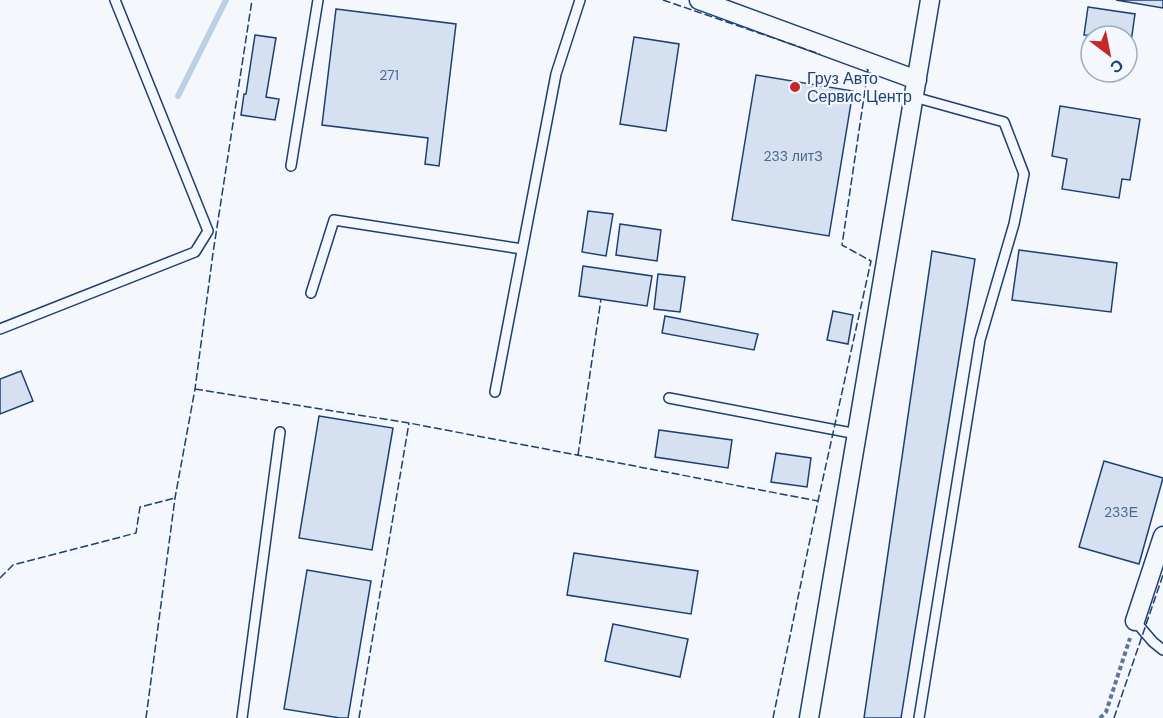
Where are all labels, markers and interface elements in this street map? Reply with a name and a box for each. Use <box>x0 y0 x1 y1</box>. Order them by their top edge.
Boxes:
north arrow <box>1079 24 1139 84</box>
text: С <box>1106 54 1127 78</box>
house number: 271 <box>379 66 399 84</box>
place label: Груз Авто Сервис Центр <box>807 68 912 107</box>
marker: Груз Авто Сервис Центр <box>788 80 802 94</box>
house number: 233 литЗ <box>763 147 823 165</box>
house number: 233Е <box>1104 503 1138 521</box>

